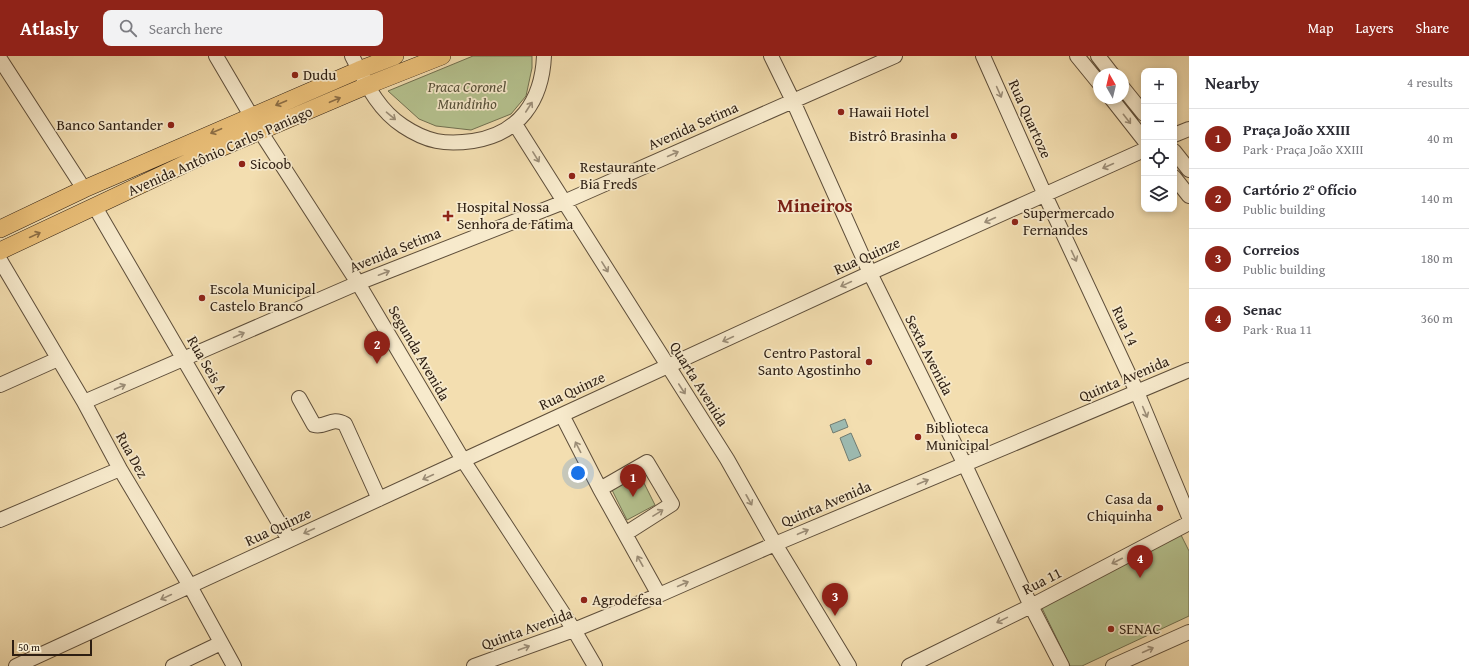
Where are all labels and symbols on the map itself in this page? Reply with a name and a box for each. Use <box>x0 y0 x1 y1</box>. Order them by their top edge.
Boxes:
place label: Dudu <box>303 64 337 85</box>
north arrow <box>1093 68 1129 104</box>
marker: Dudu <box>290 70 300 80</box>
park label: Praca Coronel Mundinho <box>427 76 506 114</box>
street label: Rua Quartoze <box>1004 76 1057 162</box>
one-way arrow <box>996 85 1003 97</box>
one-way arrow <box>328 95 340 103</box>
street label: Avenida Setima <box>644 96 741 155</box>
street label: Avenida Antônio Carlos Paniago <box>124 100 316 201</box>
one-way arrow <box>276 100 288 107</box>
place label: Hawaii Hotel <box>849 101 929 122</box>
one-way arrow <box>525 102 533 113</box>
marker: Hawaii Hotel <box>836 107 846 117</box>
one-way arrow <box>385 112 396 121</box>
place label: Banco Santander <box>57 114 163 135</box>
one-way arrow <box>1123 114 1132 125</box>
marker: Banco Santander <box>166 120 176 130</box>
place label: Bistrô Brasinha <box>849 125 946 146</box>
one-way arrow <box>211 128 223 135</box>
marker: Bistrô Brasinha <box>949 131 959 141</box>
one-way arrow <box>666 150 678 157</box>
one-way arrow <box>532 151 540 162</box>
place label: Sicoob <box>250 153 291 174</box>
place label: Restaurante Bia Freds <box>580 156 656 194</box>
marker: Sicoob <box>237 159 247 169</box>
one-way arrow <box>1103 163 1115 171</box>
marker: Restaurante Bia Freds <box>567 171 577 181</box>
district label: Mineiros <box>777 191 853 219</box>
place label: Hospital Nossa Senhora de Fatima <box>457 196 573 234</box>
place label: Supermercado Fernandes <box>1023 202 1115 240</box>
marker: Hospital Nossa Senhora de Fatima <box>442 210 454 222</box>
one-way arrow <box>984 217 996 224</box>
marker: Supermercado Fernandes <box>1010 217 1020 227</box>
street label: Avenida Setima <box>346 222 444 277</box>
one-way arrow <box>29 231 41 238</box>
street label: Rua Quinze <box>830 232 903 279</box>
one-way arrow <box>1071 250 1078 262</box>
one-way arrow <box>601 261 609 272</box>
one-way arrow <box>378 268 390 276</box>
place label: Escola Municipal Castelo Branco <box>210 278 316 316</box>
one-way arrow <box>840 281 852 288</box>
marker: Escola Municipal Castelo Branco <box>197 293 207 303</box>
street label: Segunda Avenida <box>384 301 455 404</box>
street label: Rua 14 <box>1107 303 1144 349</box>
street label: Sexta Avenida <box>900 311 959 399</box>
one-way arrow <box>233 331 245 338</box>
pin: 2 <box>364 331 390 364</box>
street label: Rua Seis A <box>182 332 233 398</box>
one-way arrow <box>722 335 734 343</box>
street label: Quarta Avenida <box>665 337 734 430</box>
place label: Centro Pastoral Santo Agostinho <box>758 342 861 380</box>
street label: Quinta Avenida <box>1076 350 1172 407</box>
marker: Centro Pastoral Santo Agostinho <box>864 357 874 367</box>
street label: Rua Quinze <box>535 366 608 415</box>
one-way arrow <box>113 382 125 390</box>
one-way arrow <box>678 383 686 394</box>
one-way arrow <box>1142 406 1150 418</box>
place label: Biblioteca Municipal <box>926 417 989 455</box>
street label: Rua Dez <box>111 428 154 482</box>
marker: Biblioteca Municipal <box>913 432 923 442</box>
one-way arrow <box>574 441 582 453</box>
your location <box>568 463 588 483</box>
pin: 1 <box>620 464 646 497</box>
one-way arrow <box>422 474 434 481</box>
street label: Quinta Avenida <box>778 475 874 532</box>
one-way arrow <box>916 478 928 486</box>
place label: Casa da Chiquinha <box>1087 488 1152 526</box>
one-way arrow <box>746 494 754 506</box>
street label: Rua Quinze <box>241 502 314 551</box>
marker: Casa da Chiquinha <box>1155 503 1165 513</box>
one-way arrow <box>652 509 663 517</box>
one-way arrow <box>304 528 316 535</box>
one-way arrow <box>796 528 808 536</box>
pin: 4 <box>1127 545 1153 578</box>
one-way arrow <box>636 555 643 567</box>
one-way arrow <box>1111 558 1123 565</box>
street label: Rua 11 <box>1018 562 1065 599</box>
one-way arrow <box>677 580 689 587</box>
pin: 3 <box>822 583 848 616</box>
place label: Agrodefesa <box>592 589 662 610</box>
one-way arrow <box>160 594 172 601</box>
marker: Agrodefesa <box>579 595 589 605</box>
street label: Quinta Avenida <box>478 602 575 655</box>
one-way arrow <box>996 617 1008 624</box>
place label: SENAC <box>1119 618 1161 639</box>
marker: SENAC <box>1106 624 1116 634</box>
scale bar <box>12 638 92 657</box>
one-way arrow <box>517 644 529 652</box>
one-way arrow <box>1142 646 1154 653</box>

